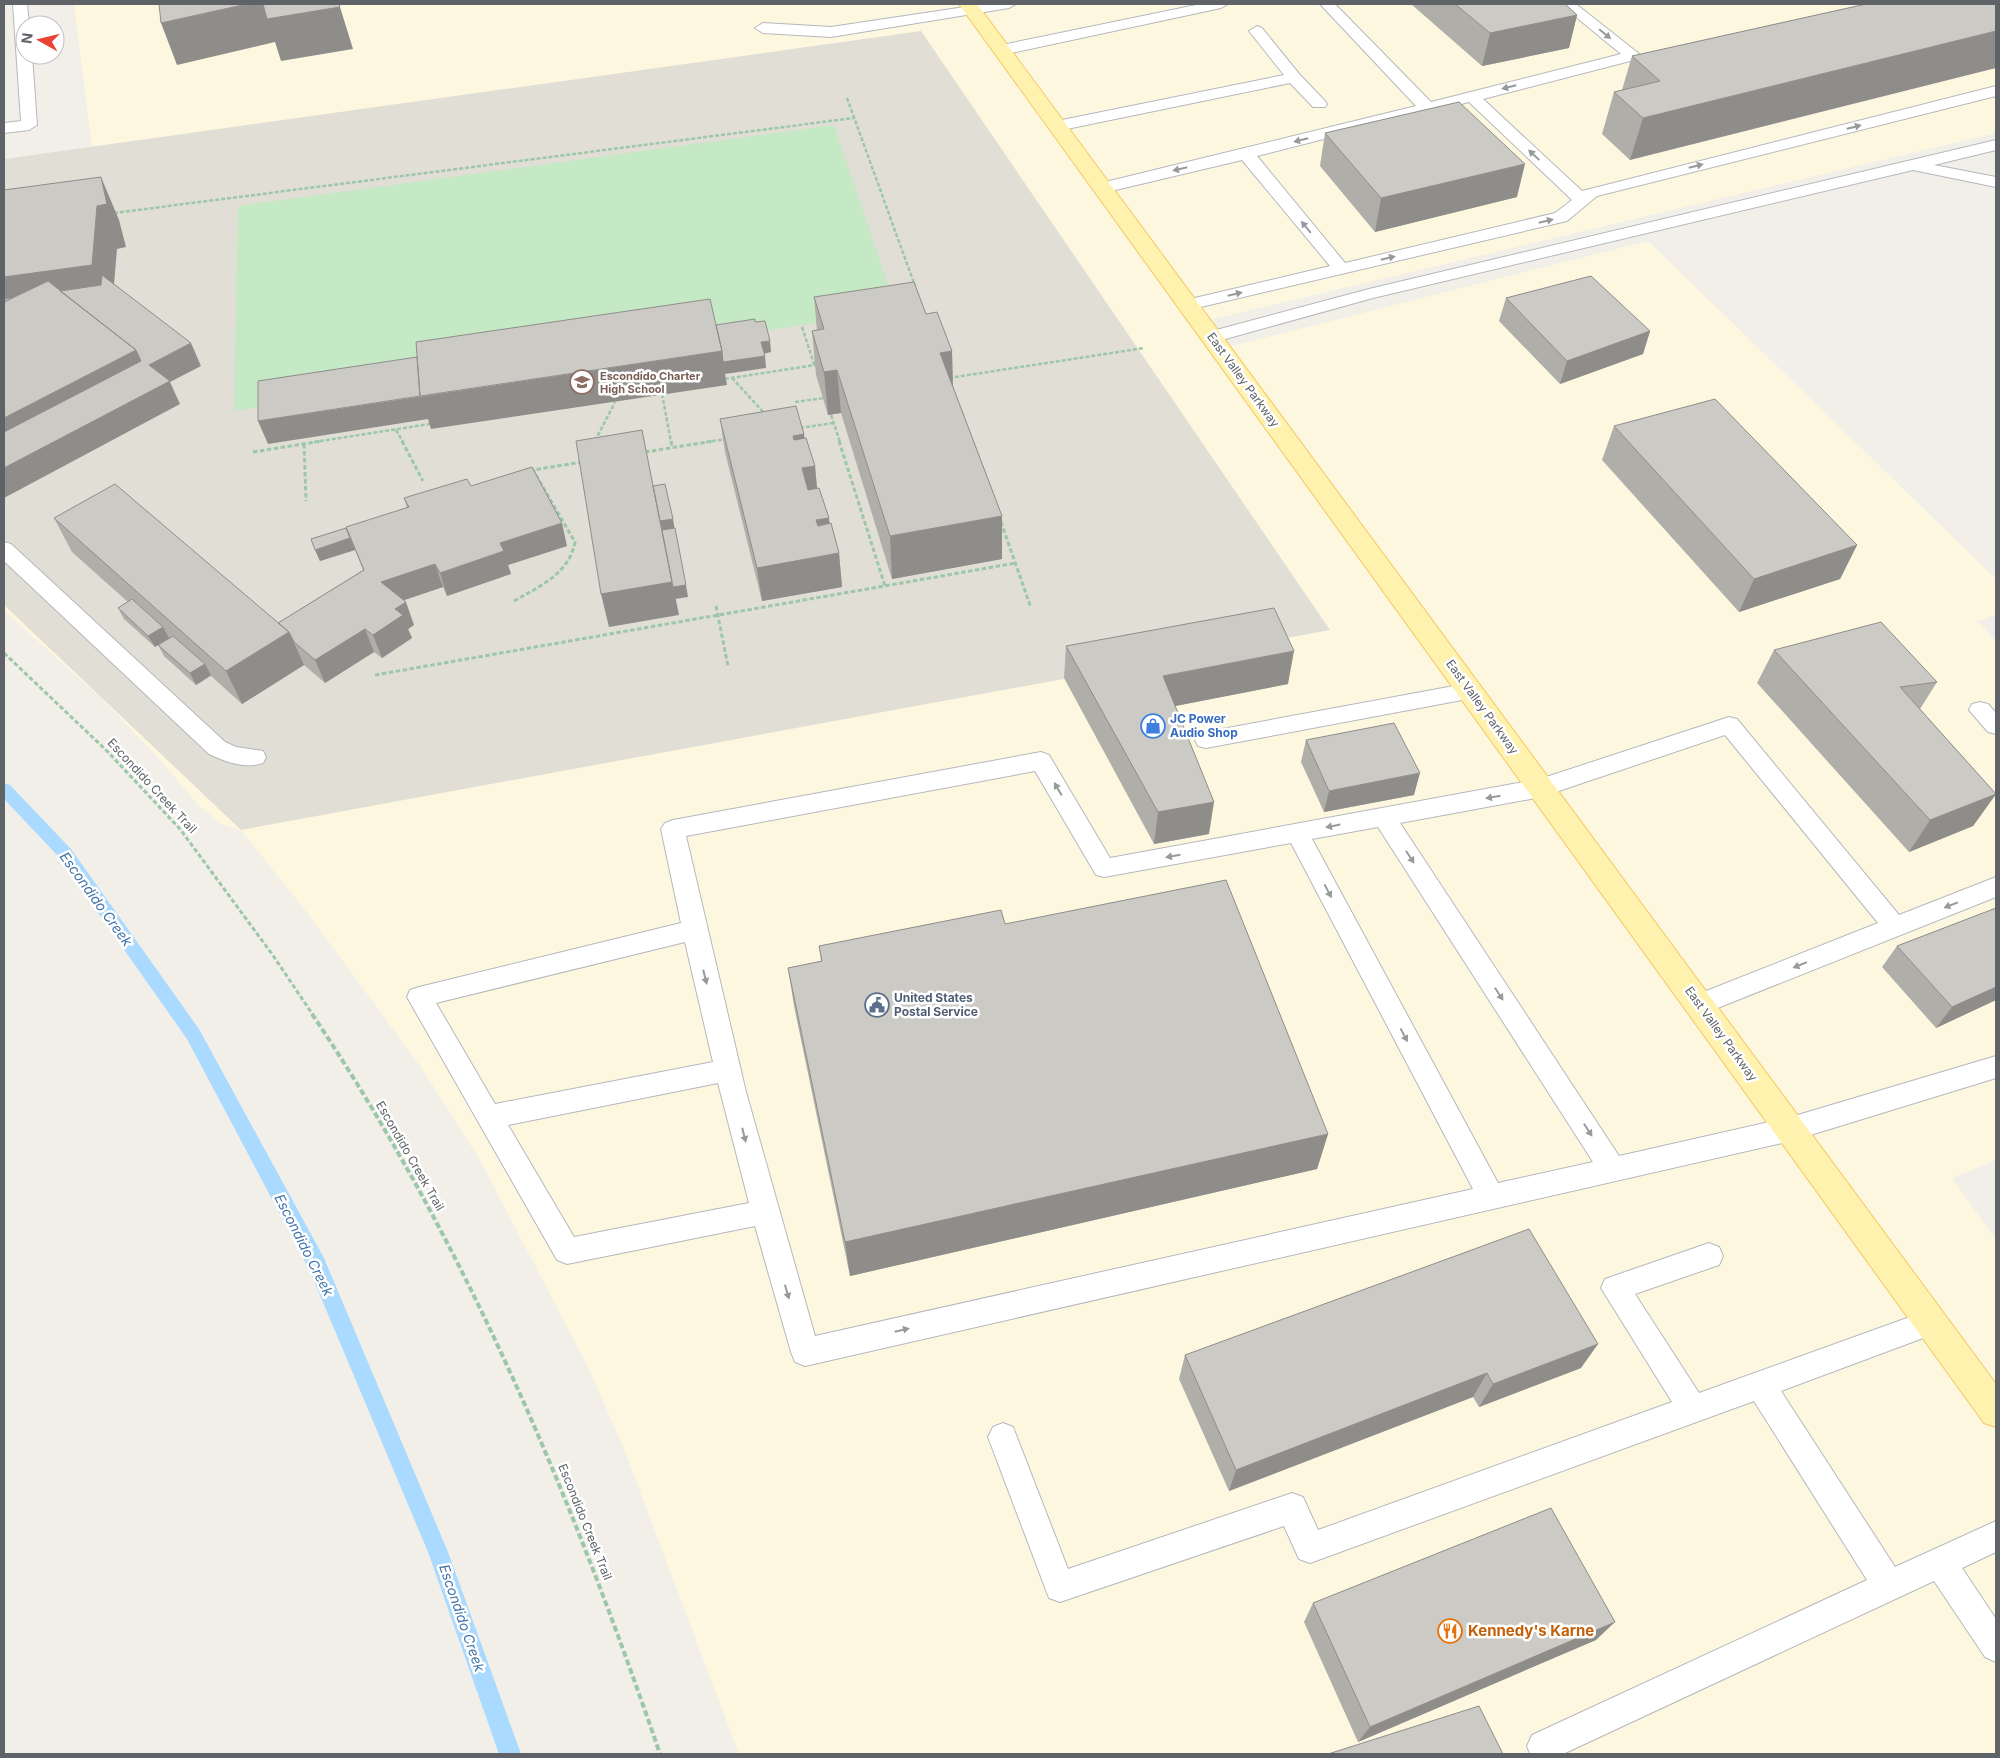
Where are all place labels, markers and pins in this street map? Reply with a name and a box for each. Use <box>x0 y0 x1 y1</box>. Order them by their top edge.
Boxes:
school or university icon: Escondido Charter High School <box>569 369 595 395</box>
place label: Escondido Charter High School <box>600 369 701 396</box>
place label: JC Power Audio Shop <box>1170 711 1238 740</box>
shop icon: JC Power Audio Shop <box>1140 713 1166 739</box>
place label: United States Postal Service <box>894 990 978 1019</box>
public building icon: United States Postal Service <box>864 992 890 1018</box>
restaurant icon: Kennedy's Karne <box>1437 1618 1463 1644</box>
place label: Kennedy's Karne <box>1468 1621 1594 1640</box>

